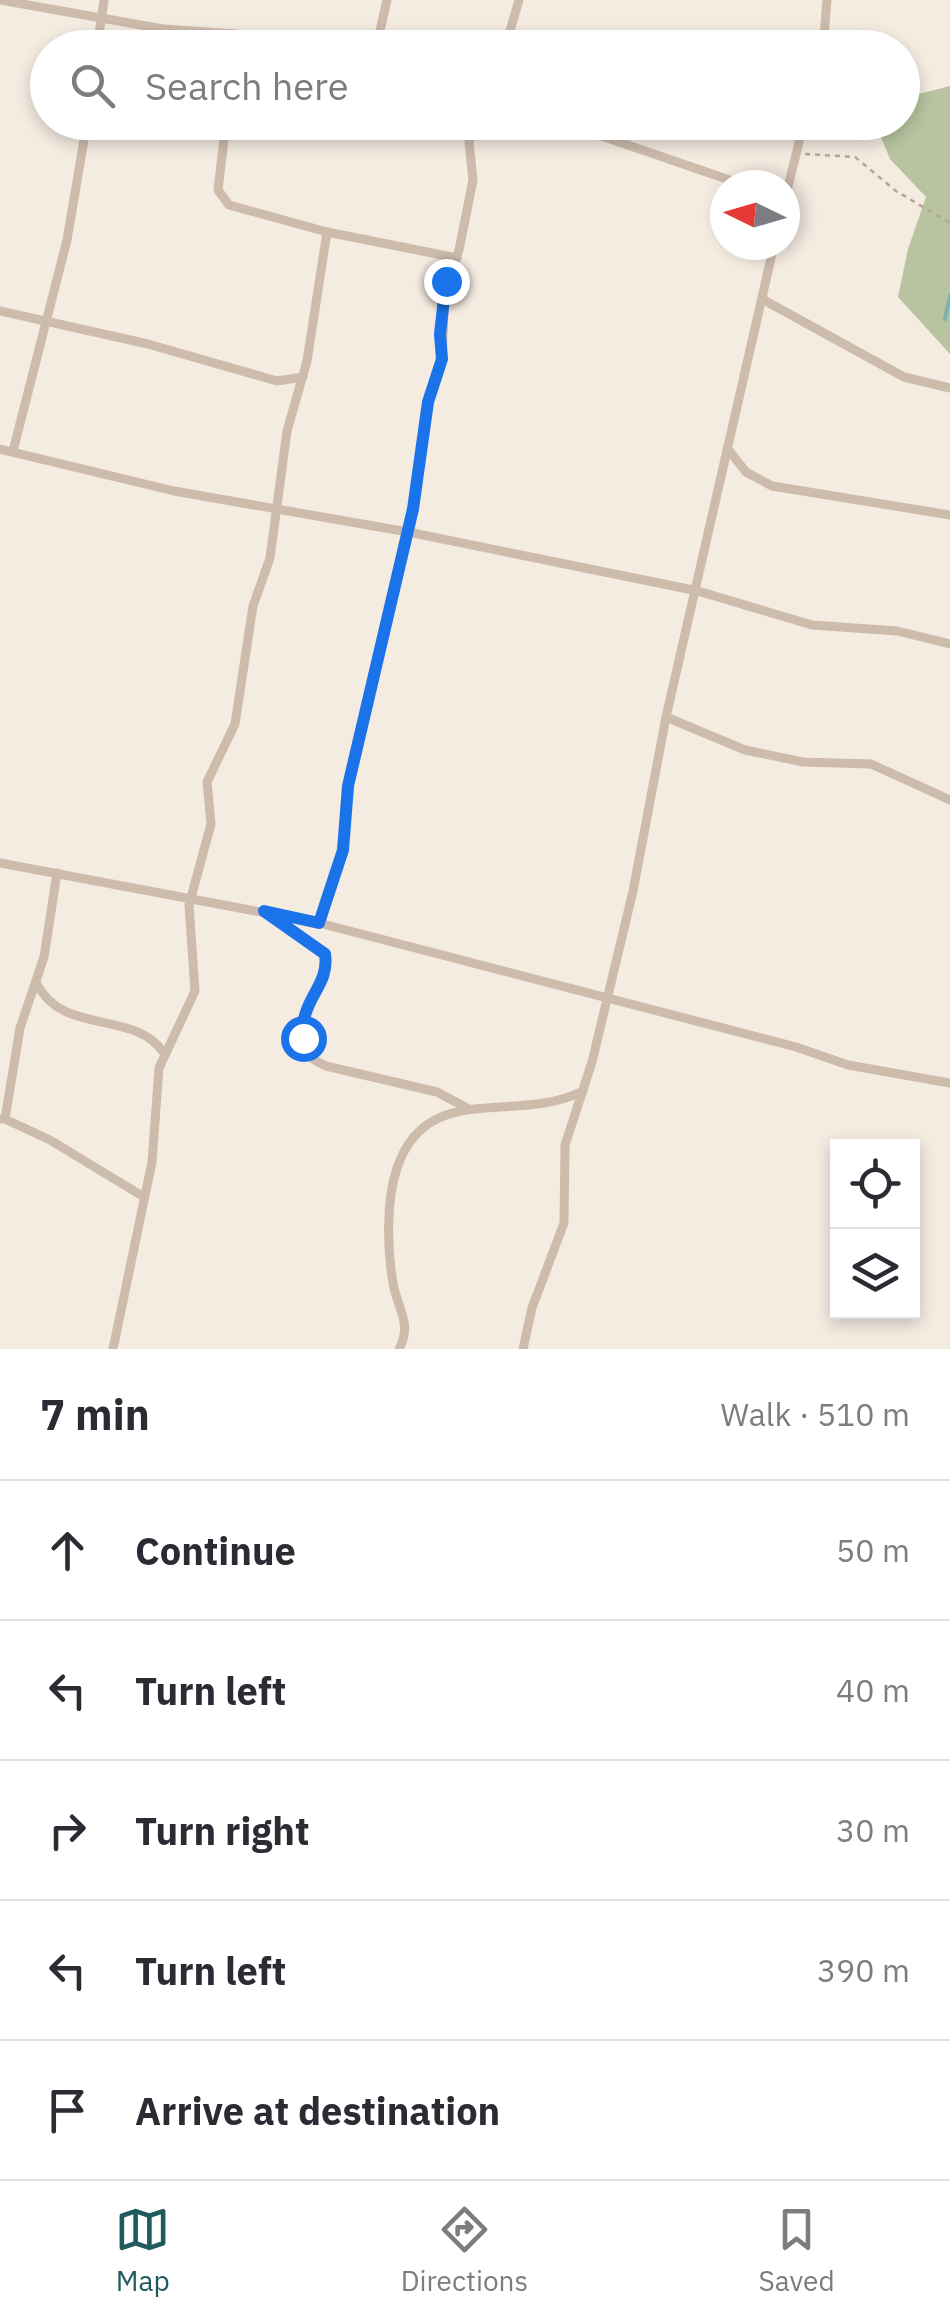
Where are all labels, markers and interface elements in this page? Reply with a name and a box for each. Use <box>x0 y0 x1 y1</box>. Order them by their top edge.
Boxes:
search box <box>30 30 920 140</box>
icon: search <box>65 58 120 113</box>
text: Search here <box>145 61 349 110</box>
north arrow <box>710 170 800 260</box>
route end <box>424 259 470 305</box>
route start <box>281 1016 327 1062</box>
map controls <box>830 1139 920 1319</box>
button: locate <box>830 1139 920 1229</box>
button: layers <box>830 1229 920 1319</box>
text: 7 min <box>40 1387 150 1442</box>
text: Walk · 510 m <box>721 1393 910 1435</box>
icon: ahead <box>40 1523 95 1578</box>
text: Continue <box>135 1526 296 1575</box>
text: 50 m <box>836 1529 910 1571</box>
icon: left <box>40 1663 95 1718</box>
text: Turn left <box>135 1666 286 1715</box>
text: 40 m <box>836 1669 910 1711</box>
icon: right <box>40 1803 95 1858</box>
text: Turn right <box>135 1806 310 1855</box>
text: 30 m <box>836 1809 910 1851</box>
icon: left <box>40 1943 95 1998</box>
text: Turn left <box>135 1946 286 1995</box>
text: 390 m <box>817 1949 910 1991</box>
icon: arrive <box>40 2083 95 2138</box>
text: Arrive at destination <box>135 2086 500 2135</box>
tab: Map <box>115 2202 170 2299</box>
tab: Directions <box>401 2202 528 2299</box>
tab: Saved <box>759 2202 835 2299</box>

